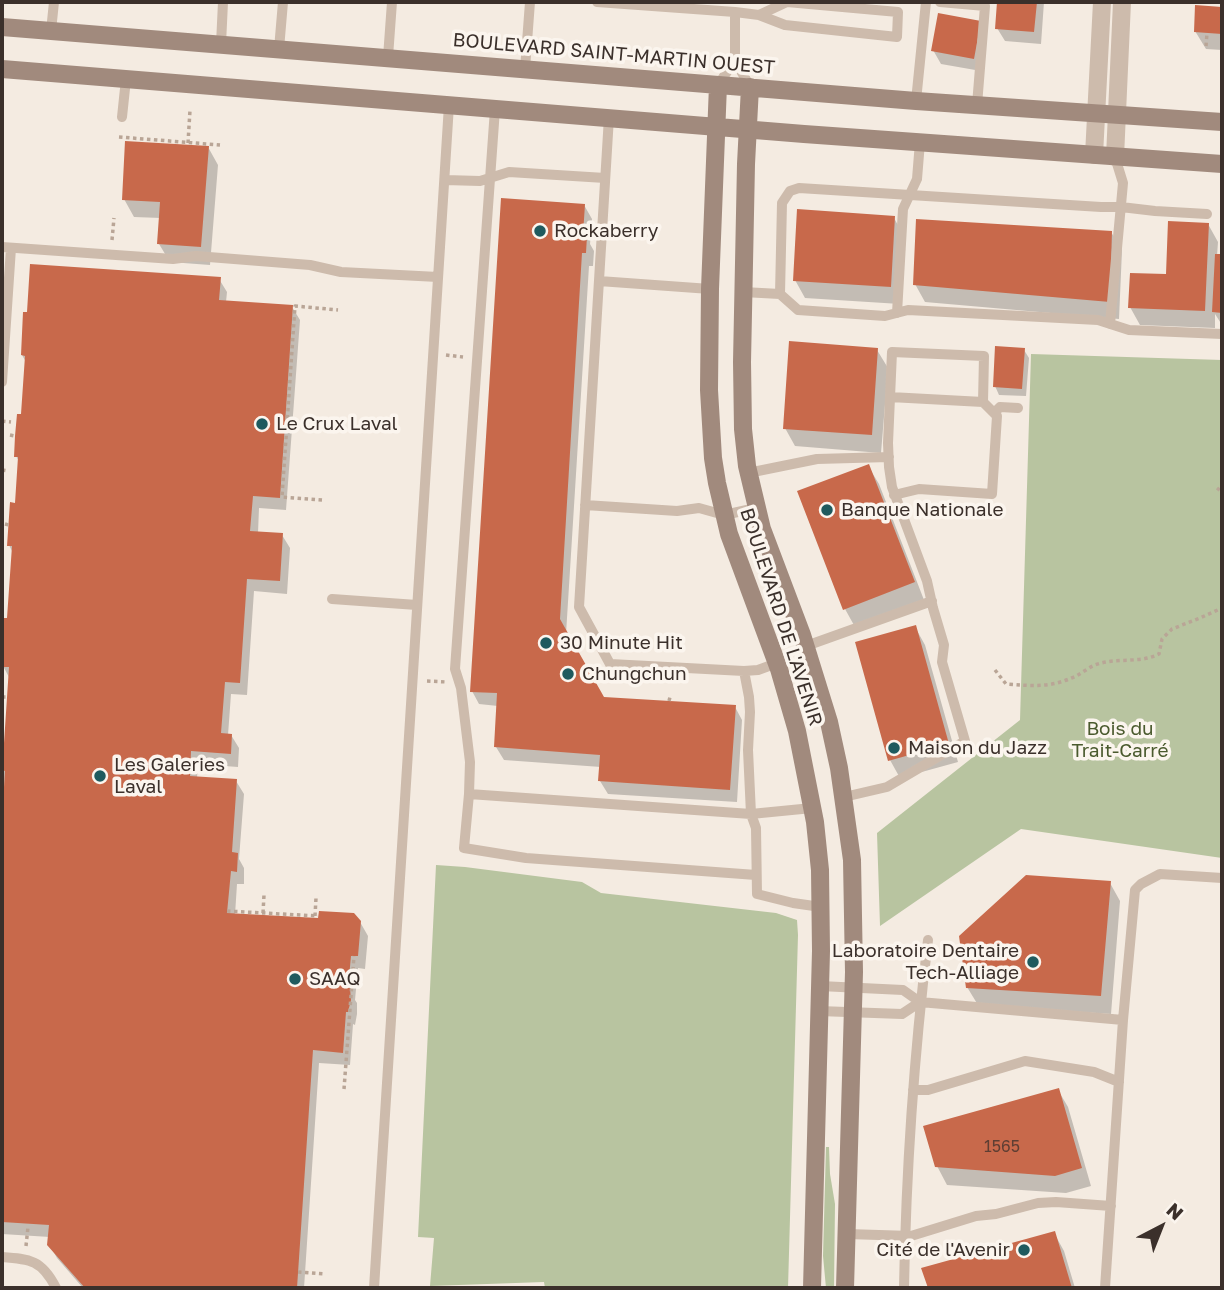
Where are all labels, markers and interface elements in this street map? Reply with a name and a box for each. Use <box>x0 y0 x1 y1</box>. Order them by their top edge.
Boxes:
street label: BOULEVARD SAINT-MARTIN OUEST <box>452 29 776 79</box>
place label: Rockaberry <box>554 220 658 242</box>
marker: Rockaberry <box>532 223 548 239</box>
place label: Le Crux Laval <box>276 413 398 435</box>
marker: Le Crux Laval <box>254 416 270 432</box>
place label: Banque Nationale <box>841 499 1004 521</box>
marker: Banque Nationale <box>819 502 835 518</box>
street label: BOULEVARD DE L'AVENIR <box>735 505 827 729</box>
place label: 30 Minute Hit <box>560 632 683 654</box>
marker: 30 Minute Hit <box>538 635 554 651</box>
place label: Chungchun <box>582 663 687 685</box>
marker: Chungchun <box>560 666 576 682</box>
park label: Bois du Trait-Carré <box>1072 718 1168 762</box>
place label: Maison du Jazz <box>908 737 1047 759</box>
marker: Maison du Jazz <box>886 740 902 756</box>
place label: Les Galeries Laval <box>114 754 225 798</box>
marker: Les Galeries Laval <box>92 768 108 784</box>
place label: Laboratoire Dentaire Tech-Alliage <box>832 940 1019 984</box>
marker: Laboratoire Dentaire Tech-Alliage <box>1025 954 1041 970</box>
place label: SAAQ <box>309 968 360 990</box>
marker: SAAQ <box>287 971 303 987</box>
house number: 1565 <box>984 1137 1020 1157</box>
north arrow <box>1126 1192 1196 1262</box>
text: N <box>1162 1198 1188 1224</box>
place label: Cité de l'Avenir <box>876 1239 1010 1261</box>
marker: Cité de l'Avenir <box>1016 1242 1032 1258</box>

